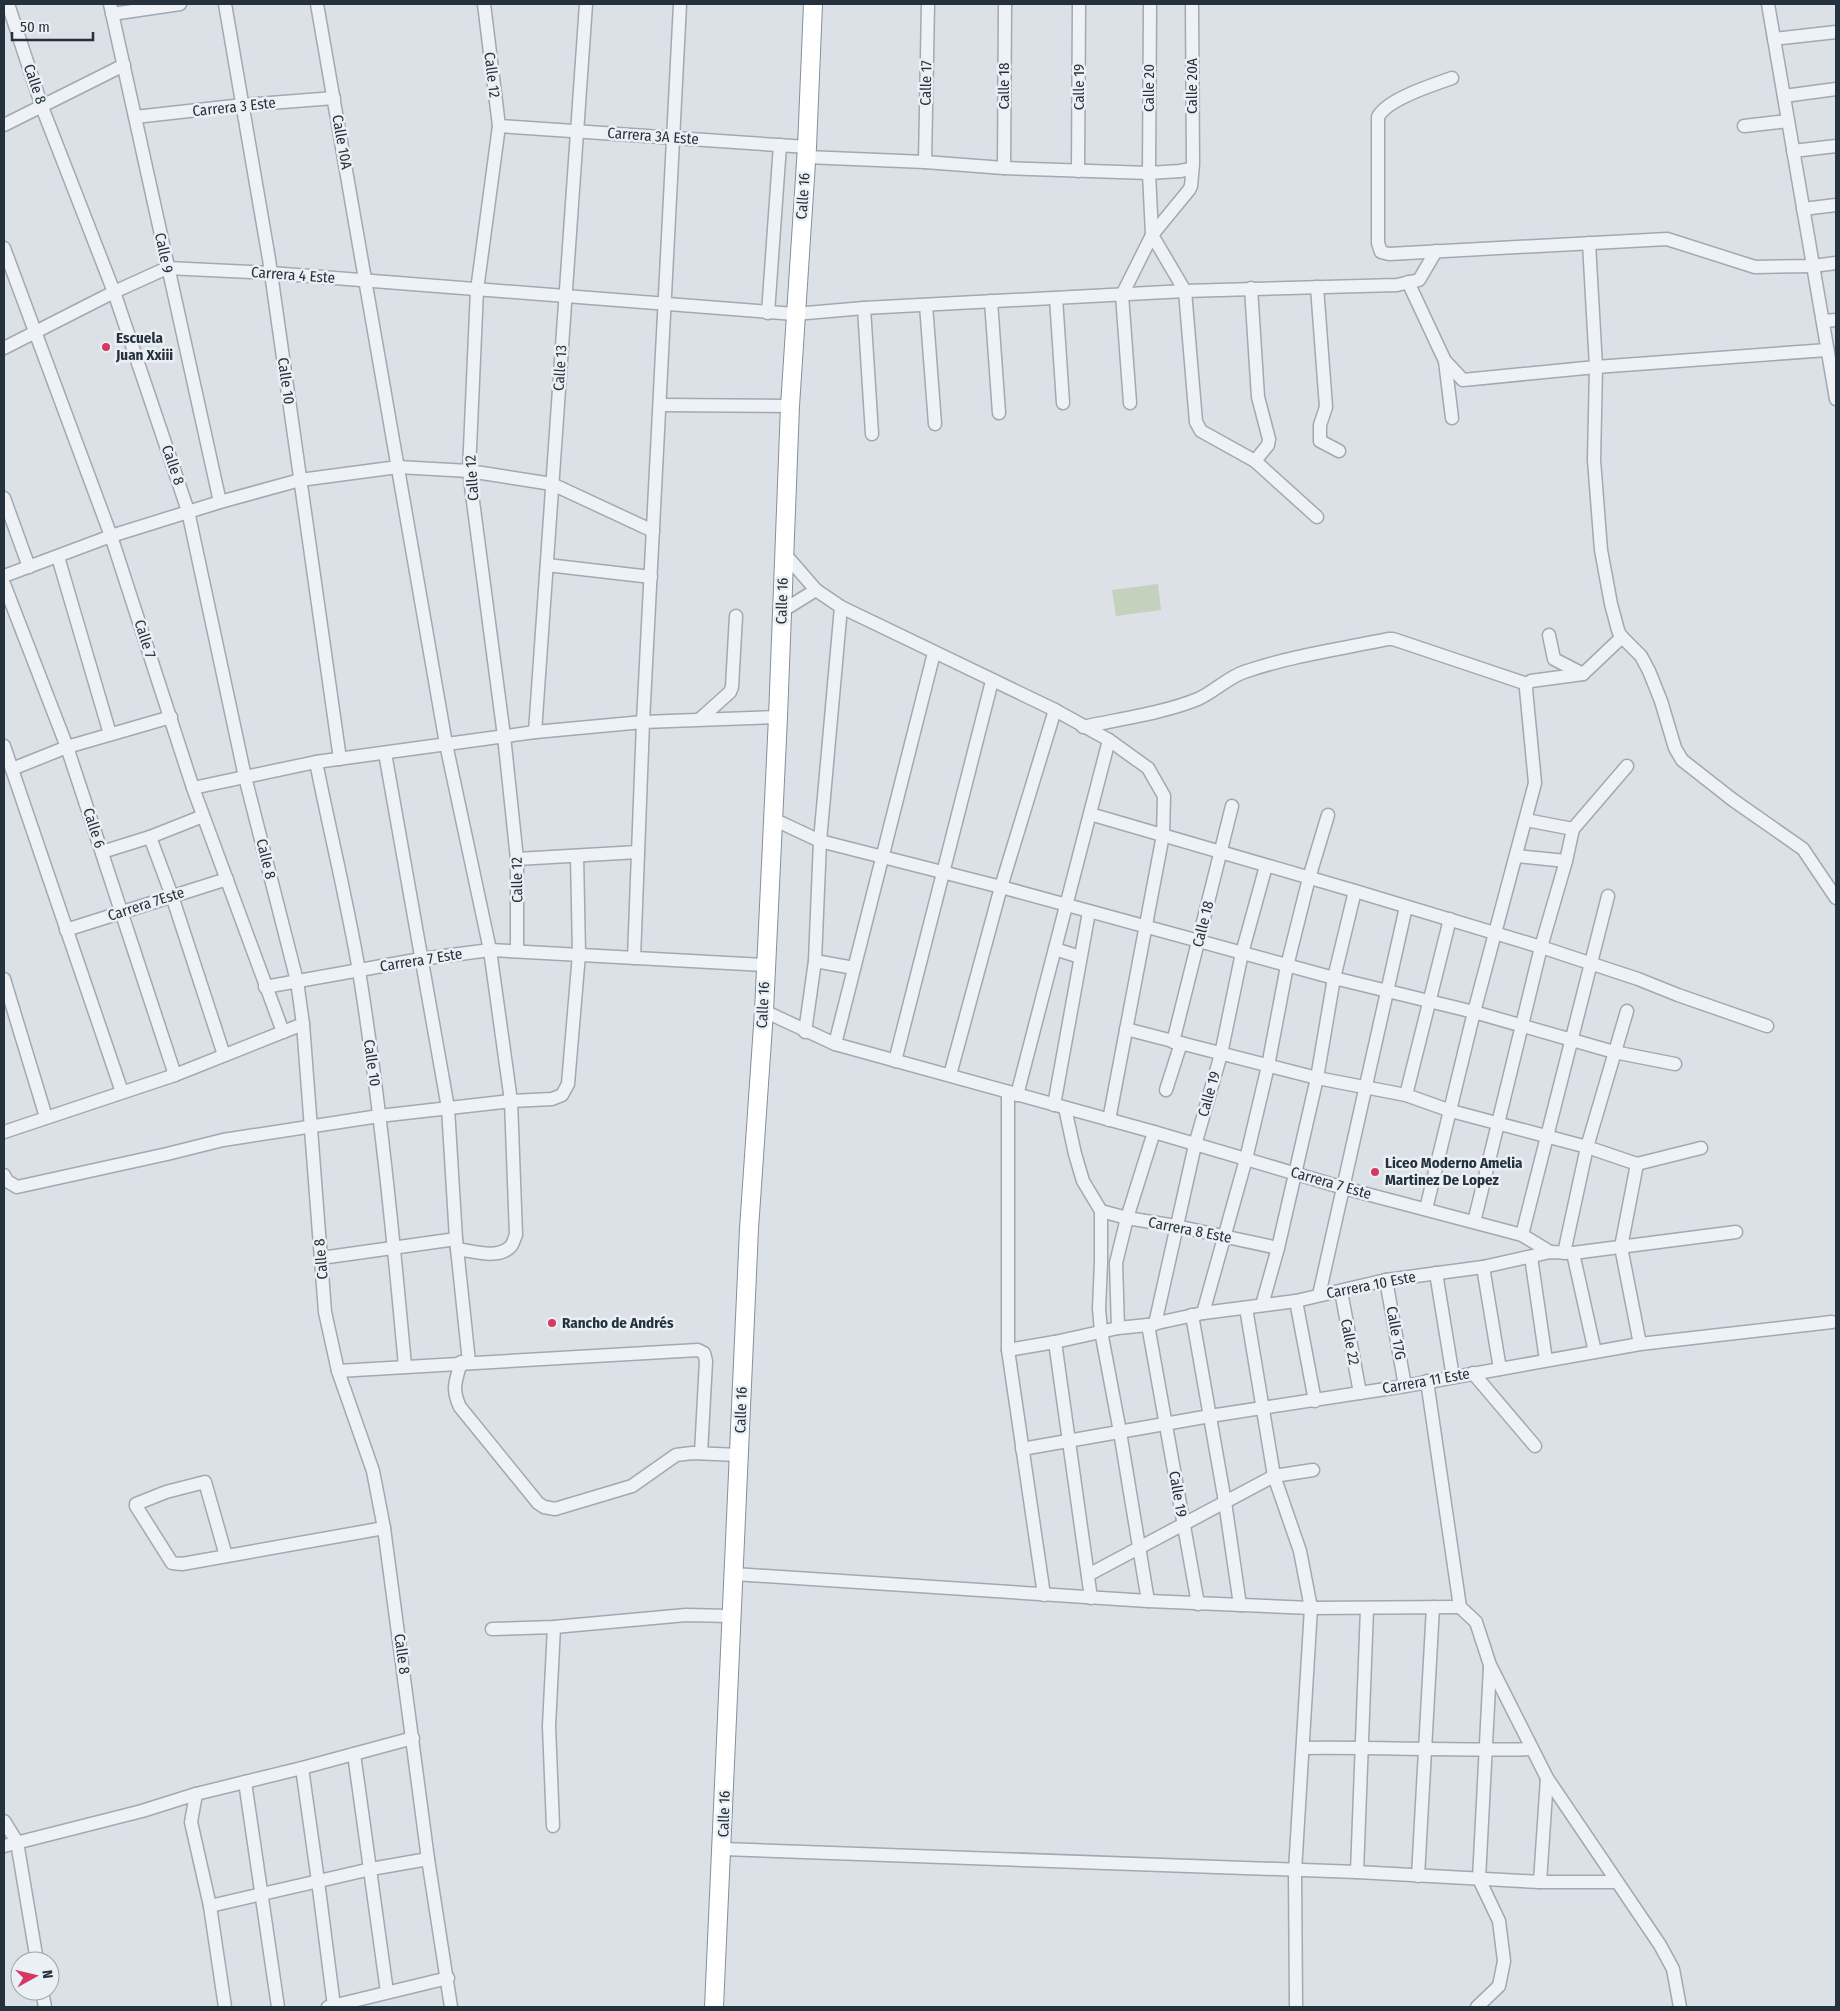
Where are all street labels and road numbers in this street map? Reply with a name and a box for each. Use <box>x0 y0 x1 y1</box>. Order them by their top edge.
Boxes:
street label: Calle 12 <box>480 51 504 99</box>
street label: Calle 20A <box>1183 58 1201 114</box>
street label: Calle 17 <box>917 60 935 106</box>
street label: Calle 8 <box>20 62 50 106</box>
street label: Calle 18 <box>995 63 1013 109</box>
street label: Calle 19 <box>1070 64 1088 110</box>
street label: Calle 20 <box>1140 64 1158 112</box>
street label: Carrera 3 Este <box>191 94 277 120</box>
street label: Calle 10A <box>328 113 356 171</box>
street label: Carrera 3A Este <box>607 124 699 148</box>
street label: Calle 16 <box>792 172 814 220</box>
street label: Calle 9 <box>151 231 177 275</box>
street label: Carrera 4 Este <box>250 263 336 287</box>
street label: Calle 13 <box>549 344 571 392</box>
street label: Calle 10 <box>274 356 298 406</box>
street label: Calle 8 <box>158 443 188 487</box>
street label: Calle 12 <box>461 454 483 502</box>
street label: Calle 16 <box>772 577 792 625</box>
street label: Calle 7 <box>130 617 160 661</box>
street label: Calle 6 <box>79 806 109 850</box>
street label: Calle 8 <box>252 837 280 881</box>
street label: Calle 12 <box>508 857 526 903</box>
street label: Carrera 7Este <box>105 883 187 925</box>
street label: Calle 18 <box>1189 899 1217 949</box>
street label: Carrera 7 Este <box>379 945 463 975</box>
street label: Calle 16 <box>753 981 773 1029</box>
street label: Calle 10 <box>360 1038 384 1088</box>
street label: Calle 19 <box>1194 1069 1224 1119</box>
street label: Carrera 7 Este <box>1289 1163 1373 1203</box>
street label: Carrera 8 Este <box>1147 1213 1233 1247</box>
street label: Calle 8 <box>310 1238 332 1280</box>
street label: Carrera 10 Este <box>1325 1268 1417 1302</box>
street label: Calle 17G <box>1382 1305 1410 1361</box>
street label: Calle 22 <box>1337 1317 1363 1367</box>
street label: Carrera 11 Este <box>1381 1364 1471 1398</box>
street label: Calle 16 <box>731 1386 751 1434</box>
street label: Calle 19 <box>1165 1469 1191 1519</box>
street label: Calle 8 <box>390 1632 414 1676</box>
street label: Calle 16 <box>714 1790 734 1838</box>

